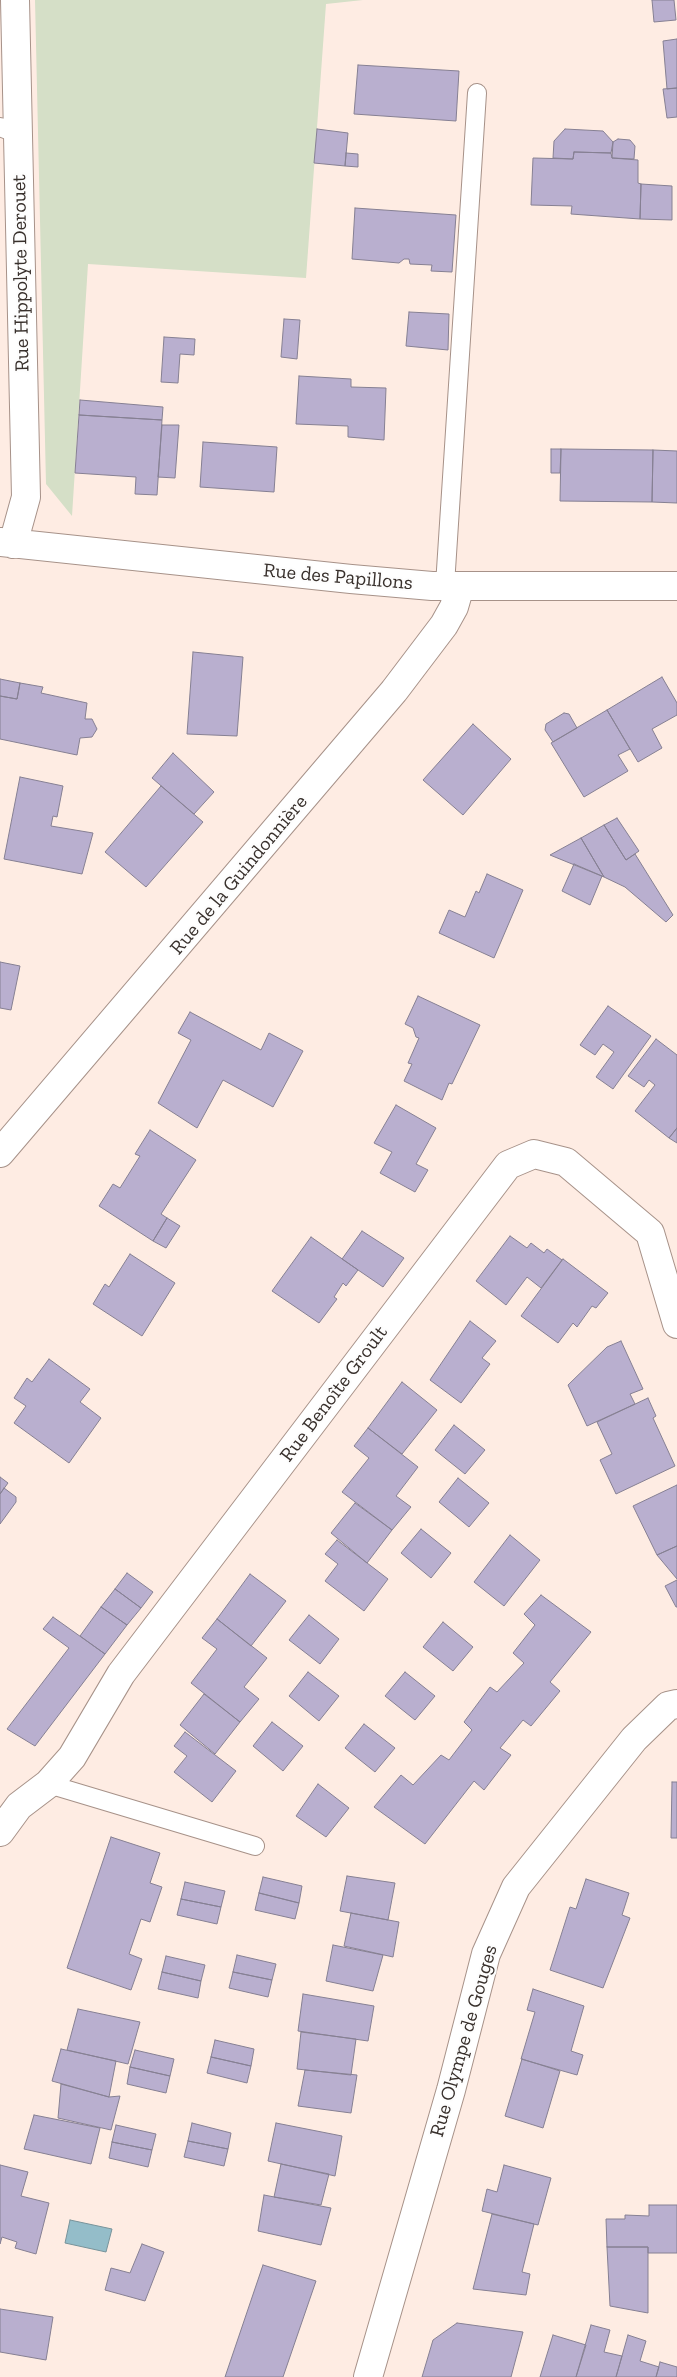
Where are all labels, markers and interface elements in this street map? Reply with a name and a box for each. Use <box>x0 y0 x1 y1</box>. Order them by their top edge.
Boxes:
street label: Rue Hippolyte Derouet <box>7 174 35 372</box>
street label: Rue des Papillons <box>262 559 414 595</box>
street label: Rue de la Guindonnière <box>165 790 313 960</box>
street label: Rue Benoîte Groult <box>275 1321 393 1467</box>
street label: Rue Olympe de Gouges <box>425 1942 503 2140</box>

